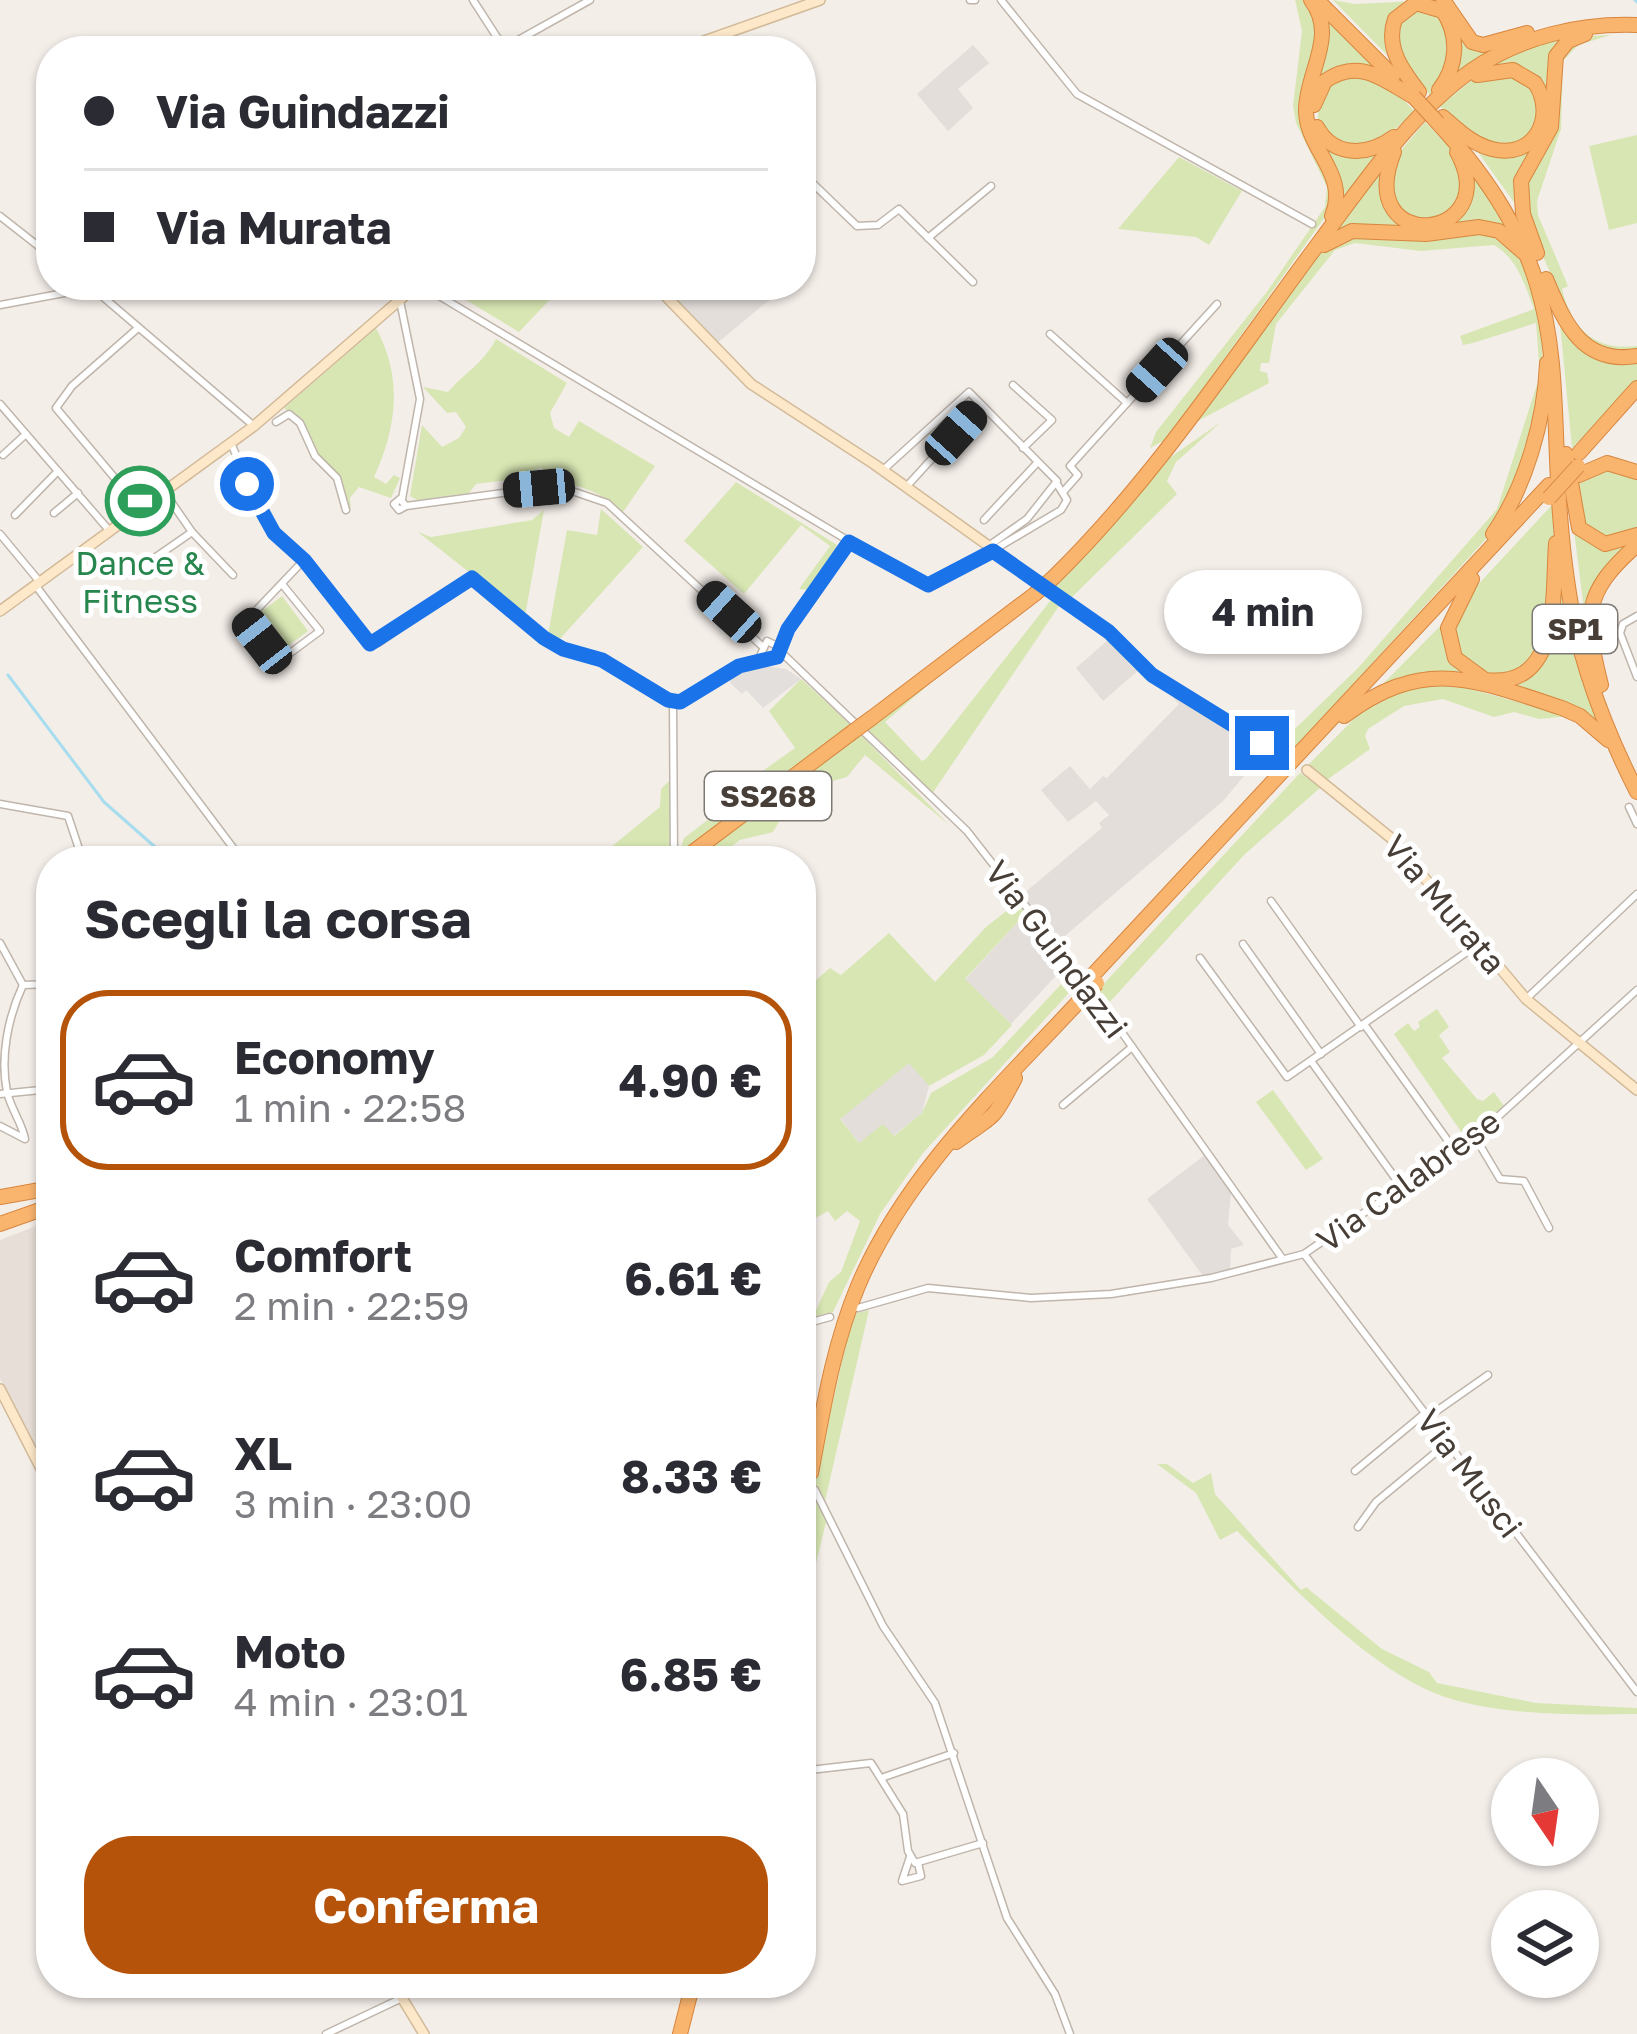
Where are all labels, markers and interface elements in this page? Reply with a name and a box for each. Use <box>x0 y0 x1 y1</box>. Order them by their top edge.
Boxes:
text: Via Guindazzi <box>156 84 450 138</box>
text: Via Murata <box>156 200 392 254</box>
car <box>1120 331 1194 409</box>
car <box>919 394 993 472</box>
route start <box>220 457 274 511</box>
sports icon: Dance & Fitness <box>105 466 175 536</box>
car <box>502 467 576 509</box>
place label: Dance & Fitness <box>75 543 205 620</box>
callout: 4 min <box>1163 569 1361 653</box>
car <box>690 575 768 649</box>
text: 4 min <box>1212 588 1314 635</box>
car <box>226 602 298 680</box>
road number: SP1 <box>1533 605 1617 653</box>
route end <box>1235 716 1289 770</box>
road number: SS268 <box>705 772 831 820</box>
street label: Via Murata <box>1376 827 1514 981</box>
street label: Via Guindazzi <box>978 853 1136 1045</box>
text: Scegli la corsa <box>84 885 472 950</box>
icon: car <box>90 1026 198 1134</box>
text: Economy <box>234 1030 435 1084</box>
text: 4.90 € <box>619 1053 762 1107</box>
text: 1 min · 22:58 <box>234 1084 466 1131</box>
street label: Via Calabrese <box>1309 1101 1507 1259</box>
icon: car <box>90 1224 198 1332</box>
text: Comfort <box>234 1228 412 1282</box>
text: 6.61 € <box>624 1251 762 1305</box>
text: 2 min · 22:59 <box>234 1282 470 1329</box>
street label: Via Musci <box>1409 1401 1531 1545</box>
icon: car <box>90 1422 198 1530</box>
text: XL <box>234 1426 292 1480</box>
text: 8.33 € <box>621 1449 762 1503</box>
text: 3 min · 23:00 <box>234 1480 472 1527</box>
icon: car <box>90 1620 198 1728</box>
text: Moto <box>234 1624 346 1678</box>
text: 6.85 € <box>620 1647 762 1701</box>
text: 4 min · 23:01 <box>234 1678 468 1725</box>
north arrow <box>1491 1758 1599 1866</box>
map controls <box>1491 1758 1599 1998</box>
button: Conferma <box>84 1836 768 1974</box>
button: layers <box>1491 1890 1599 1998</box>

